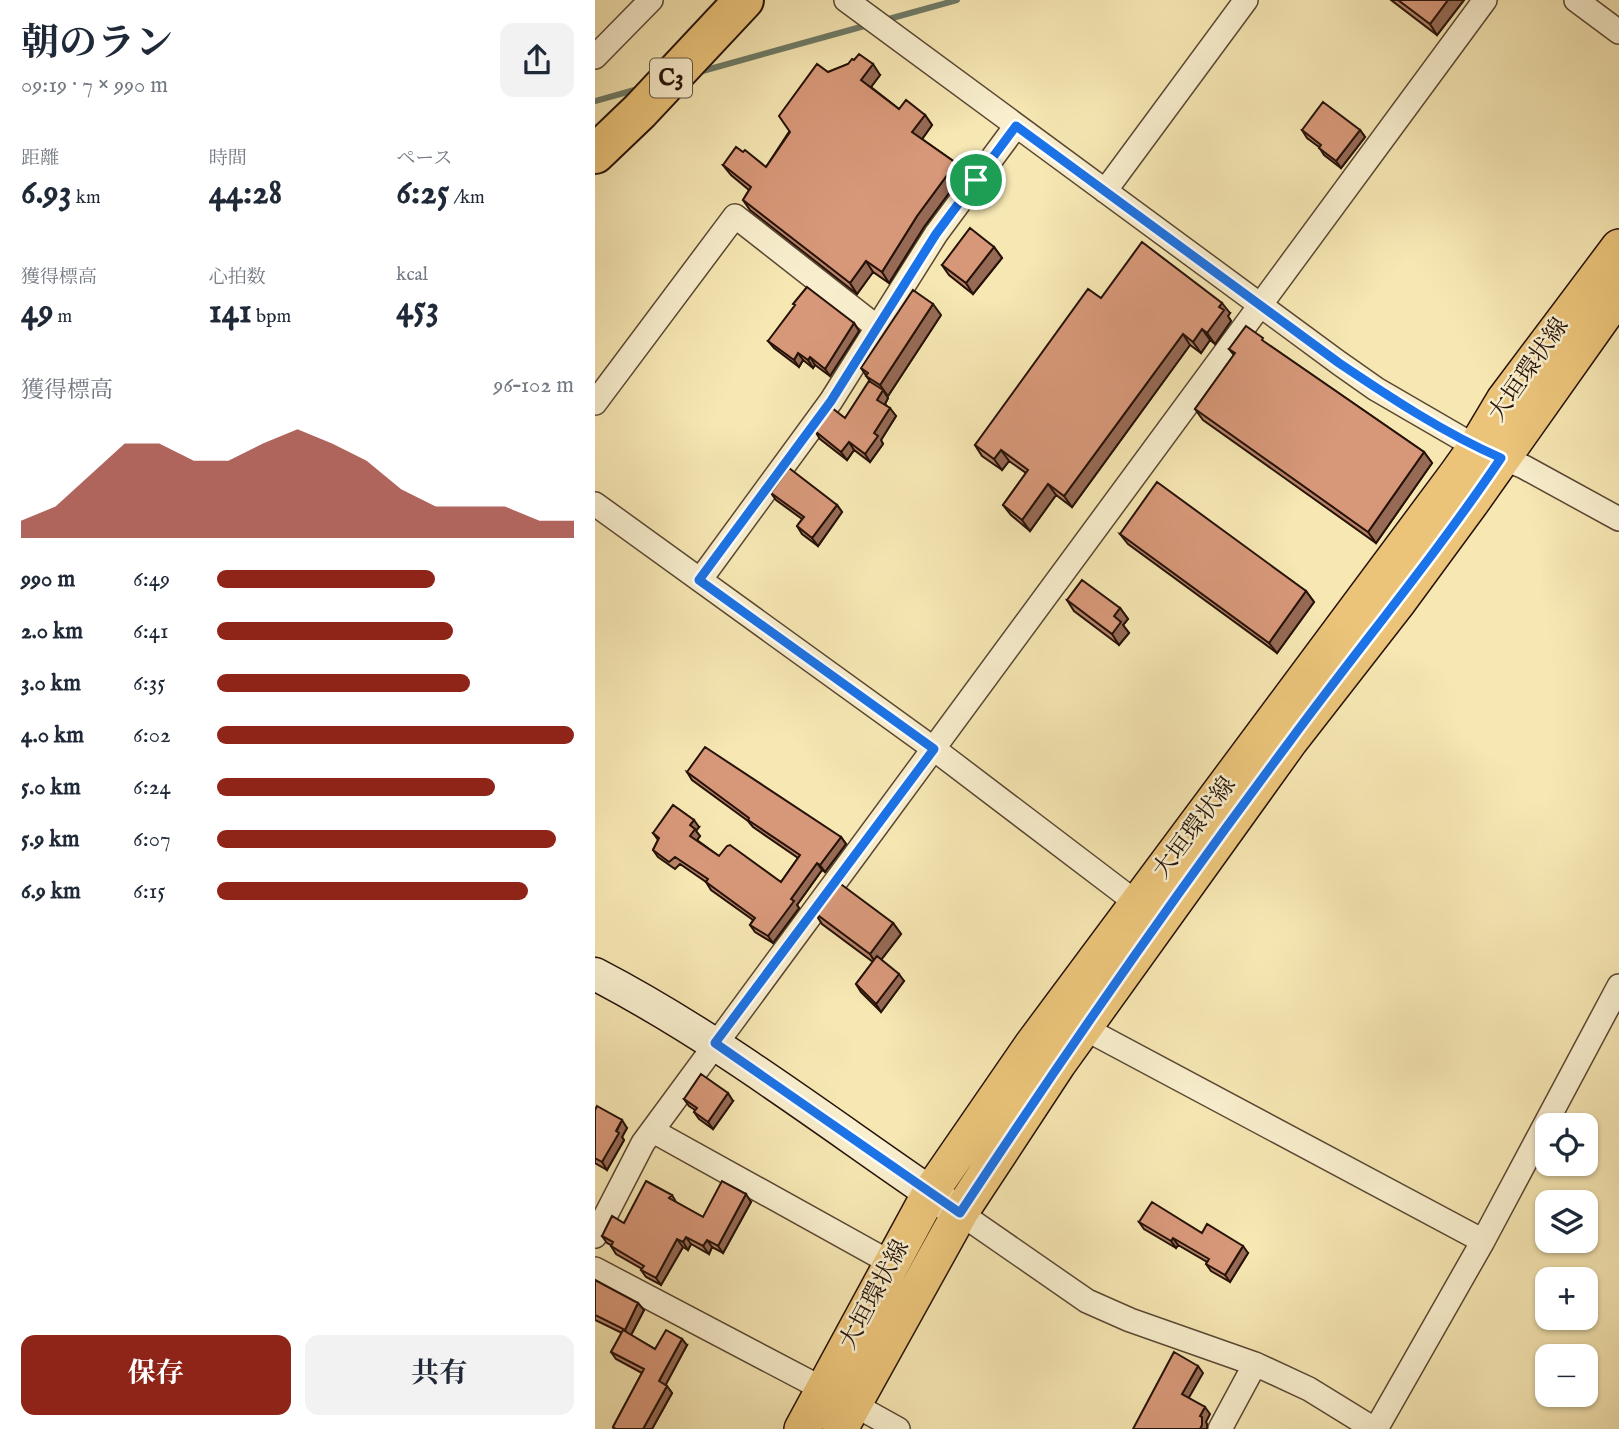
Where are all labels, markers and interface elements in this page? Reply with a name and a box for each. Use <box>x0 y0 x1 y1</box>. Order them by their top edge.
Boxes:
text: 朝のラン <box>21 21 173 69</box>
button: share <box>500 23 574 97</box>
road number: C3 <box>650 58 692 97</box>
text: 09:19 · 7 × 990 m <box>21 71 168 100</box>
text: 距離 <box>21 147 59 171</box>
text: 時間 <box>209 147 247 171</box>
text: ペース <box>396 147 452 171</box>
pin <box>946 150 1006 210</box>
icon: arrive <box>957 161 995 199</box>
text: 6.93 <box>21 171 72 216</box>
text: 44:28 <box>209 171 282 216</box>
text: 6:25 <box>396 171 449 216</box>
text: km <box>72 186 101 210</box>
text: /km <box>449 186 485 210</box>
text: kcal <box>396 263 428 287</box>
text: 獲得標高 <box>21 266 97 290</box>
text: 心拍数 <box>209 266 266 290</box>
text: 453 <box>396 287 439 332</box>
text: 49 <box>21 290 53 335</box>
text: 141 <box>209 290 252 335</box>
text: m <box>53 305 72 329</box>
text: bpm <box>252 305 291 329</box>
street label: 大垣環状線 <box>1482 312 1576 428</box>
text: 96–102 m <box>493 371 574 400</box>
text: 獲得標高 <box>21 376 113 405</box>
text: 990 m <box>21 565 75 594</box>
text: 6:49 <box>133 565 170 594</box>
text: 2.0 km <box>21 617 83 646</box>
text: 6:41 <box>133 617 169 646</box>
text: 3.0 km <box>21 669 81 698</box>
text: 6:35 <box>133 669 166 698</box>
text: 4.0 km <box>21 721 84 750</box>
text: 6:02 <box>133 721 171 750</box>
street label: 大垣環状線 <box>1147 771 1243 885</box>
text: 5.0 km <box>21 773 81 802</box>
text: 6:24 <box>133 773 171 802</box>
text: 5.9 km <box>21 825 79 854</box>
text: 6:07 <box>133 825 171 854</box>
text: 6.9 km <box>21 877 81 906</box>
text: 6:15 <box>133 877 166 906</box>
map controls <box>1535 1113 1598 1407</box>
button: locate <box>1535 1113 1598 1176</box>
button: layers <box>1535 1190 1598 1253</box>
street label: 大垣環状線 <box>833 1235 917 1355</box>
button: + <box>1535 1267 1598 1330</box>
button: 保存 <box>21 1335 291 1415</box>
button: 共有 <box>305 1335 574 1415</box>
button: − <box>1535 1344 1598 1407</box>

